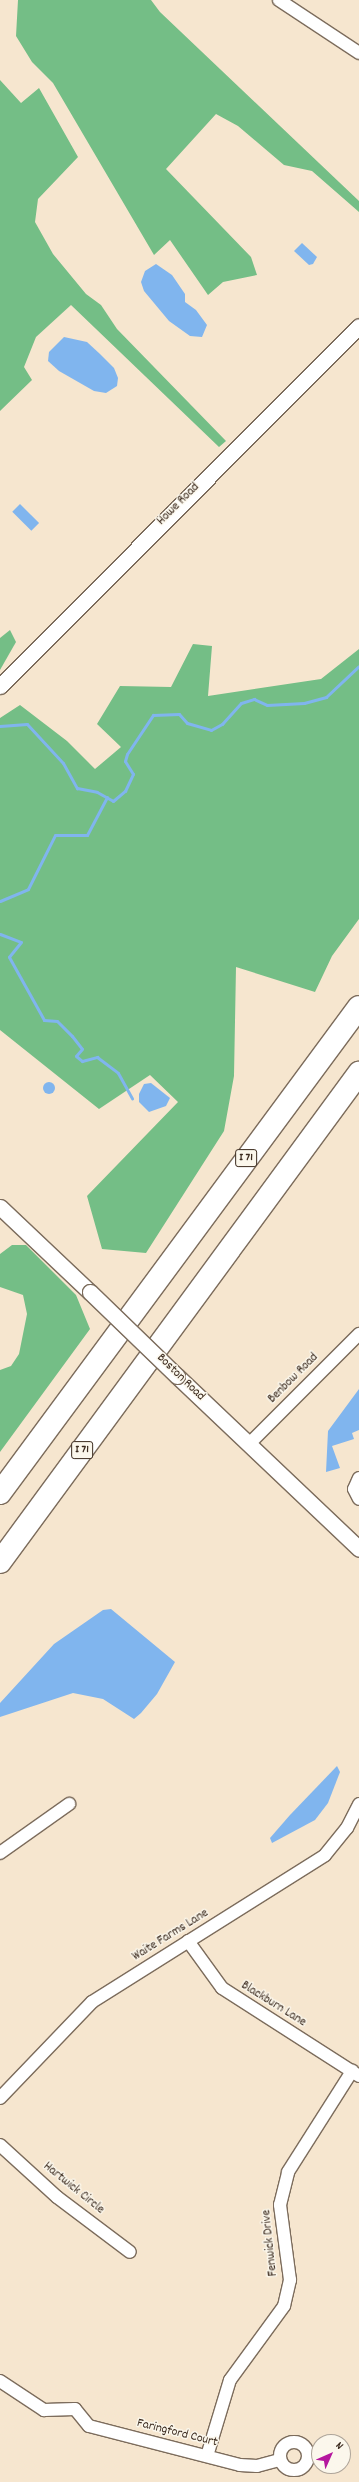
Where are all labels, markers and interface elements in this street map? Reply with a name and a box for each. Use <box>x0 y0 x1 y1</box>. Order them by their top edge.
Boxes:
street label: Howe Road <box>154 480 204 530</box>
road number: I 71 <box>235 1148 257 1168</box>
street label: Boston Road <box>153 1351 207 1405</box>
street label: Benbow Road <box>266 1351 322 1407</box>
road number: I 71 <box>71 1440 93 1460</box>
street label: Waite Farms Lane <box>130 1906 212 1966</box>
street label: Blackburn Lane <box>237 1979 309 2031</box>
street label: Hartwick Circle <box>39 2160 107 2218</box>
street label: Fenwick Drive <box>260 2209 282 2277</box>
street label: Faringford Court <box>135 2416 219 2452</box>
north arrow <box>311 2434 351 2474</box>
text: N <box>331 2439 346 2454</box>

